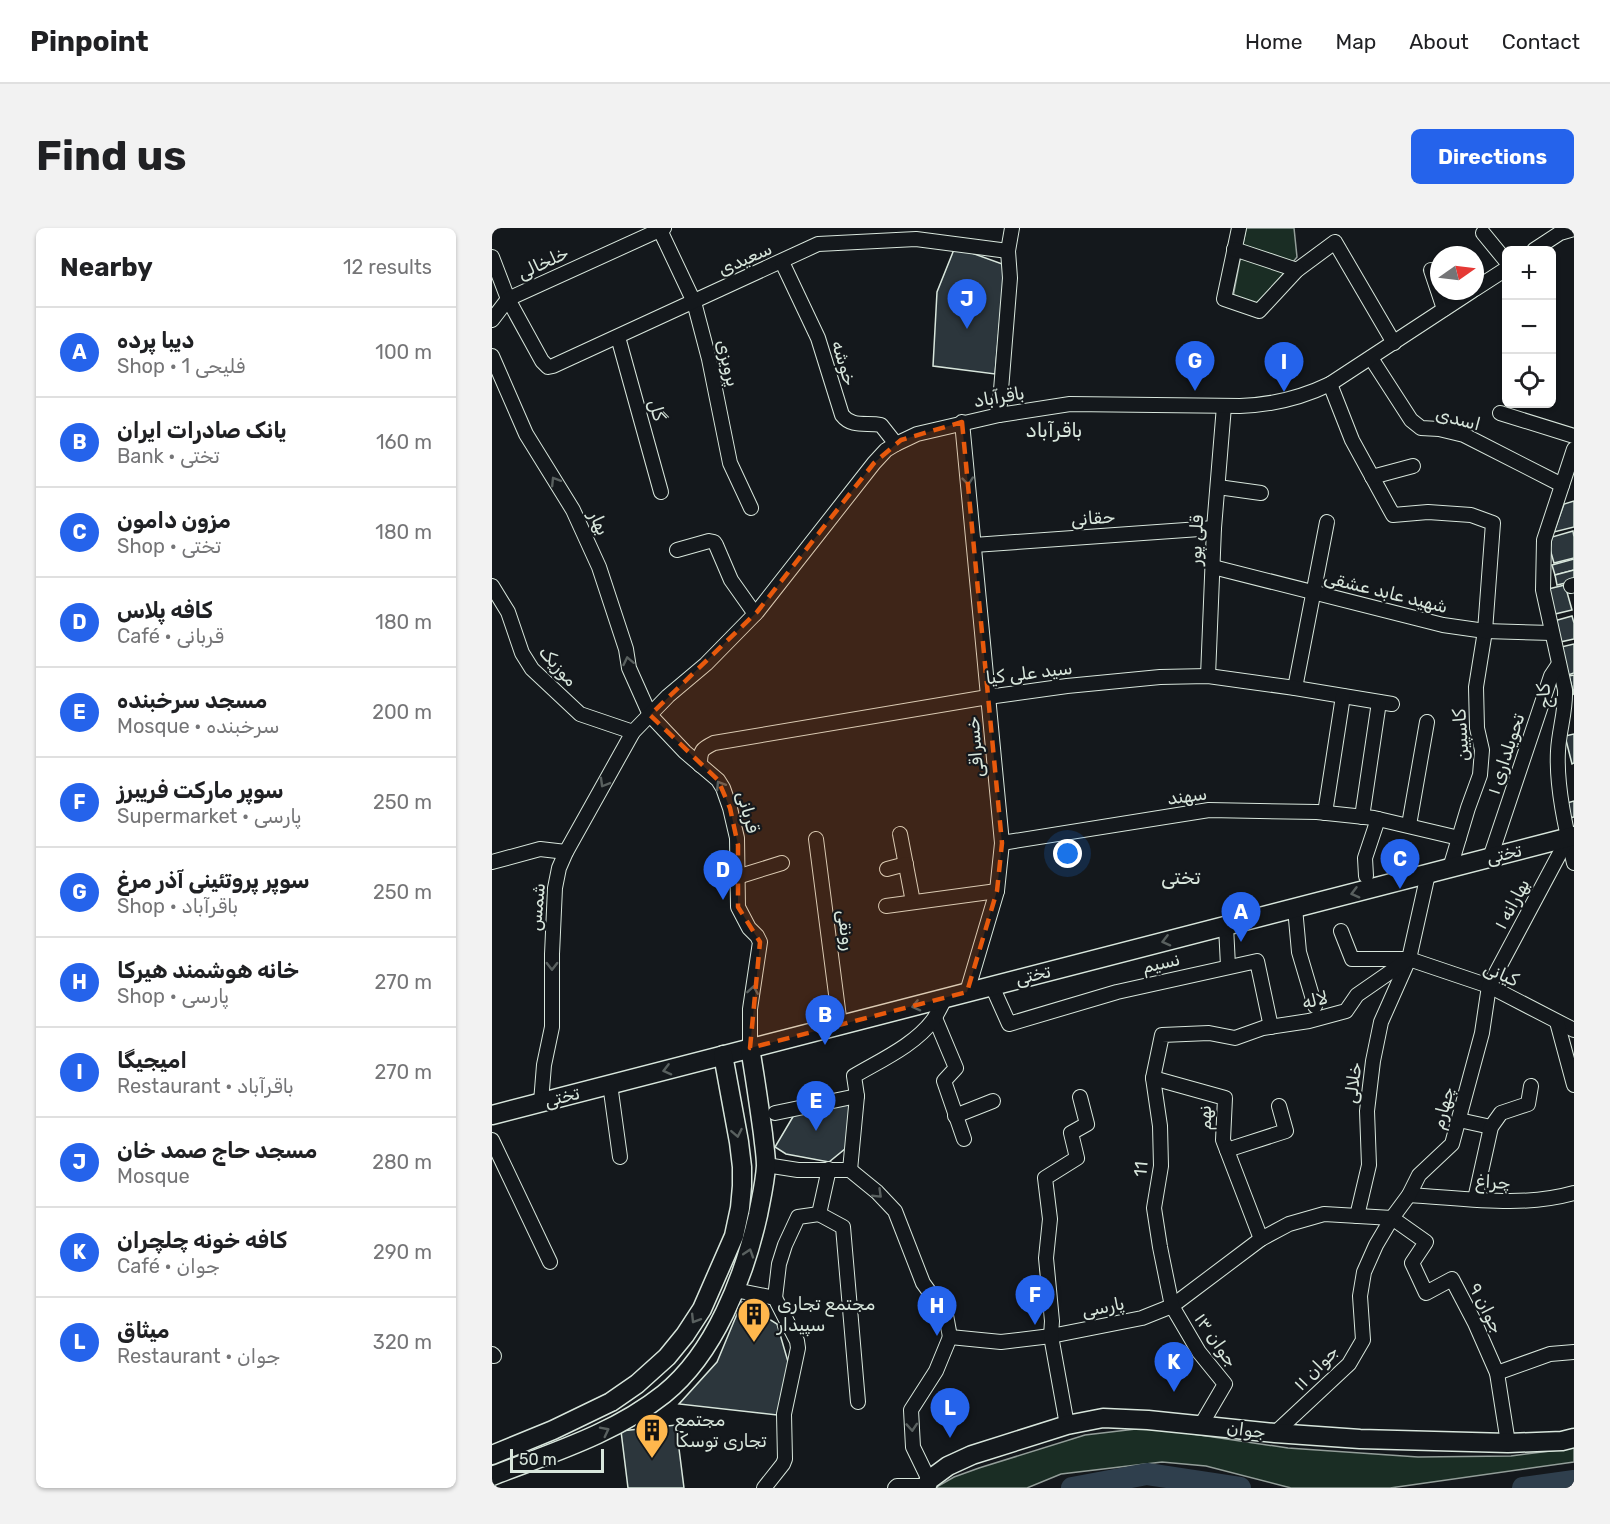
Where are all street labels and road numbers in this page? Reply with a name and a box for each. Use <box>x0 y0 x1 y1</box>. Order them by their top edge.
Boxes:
street label: سعیدی <box>715 237 775 281</box>
street label: خلخالی <box>514 242 572 284</box>
street label: پرویزی <box>711 337 744 389</box>
street label: خوشه <box>827 338 861 388</box>
street label: باقرآباد <box>972 382 1026 412</box>
street label: گل <box>643 397 671 423</box>
street label: اسدی <box>1433 402 1483 436</box>
street label: حقانی <box>1070 505 1116 531</box>
street label: بهار <box>584 506 614 539</box>
street label: قلی پور <box>1184 514 1209 567</box>
street label: شهید عابد عشقی <box>1322 566 1450 618</box>
street label: موزیک <box>534 641 582 691</box>
street label: سید علی کیا <box>984 657 1074 689</box>
street label: کاج <box>1532 683 1557 709</box>
street label: کاسپین <box>1448 708 1475 762</box>
street label: تحویلداری ۱ <box>1483 711 1529 797</box>
street label: خسراقی <box>961 716 989 778</box>
street label: سهند <box>1166 782 1208 810</box>
street label: قربانی <box>732 789 764 835</box>
street label: تختی <box>1484 839 1524 869</box>
street label: بهارانه ۱ <box>1490 875 1534 933</box>
street label: شمس <box>524 882 550 932</box>
street label: رونقی <box>832 908 860 952</box>
street label: نسیم <box>1140 948 1182 979</box>
street label: کیانی <box>1480 957 1522 991</box>
street label: تختی <box>1013 960 1053 990</box>
street label: لاله <box>1300 986 1330 1014</box>
street label: خلالی <box>1340 1061 1366 1105</box>
street label: تختی <box>542 1082 582 1112</box>
street label: چهارم <box>1427 1084 1459 1132</box>
street label: نهم <box>1194 1105 1217 1131</box>
street label: 11 <box>1129 1160 1153 1178</box>
street label: چراغ <box>1475 1170 1511 1195</box>
street label: جوان ۹ <box>1464 1279 1508 1337</box>
street label: پارسی <box>1080 1292 1126 1323</box>
street label: جوان ۱۳ <box>1190 1309 1242 1371</box>
street label: جوان ۱۱ <box>1289 1341 1343 1395</box>
street label: جوان <box>1225 1417 1267 1443</box>

